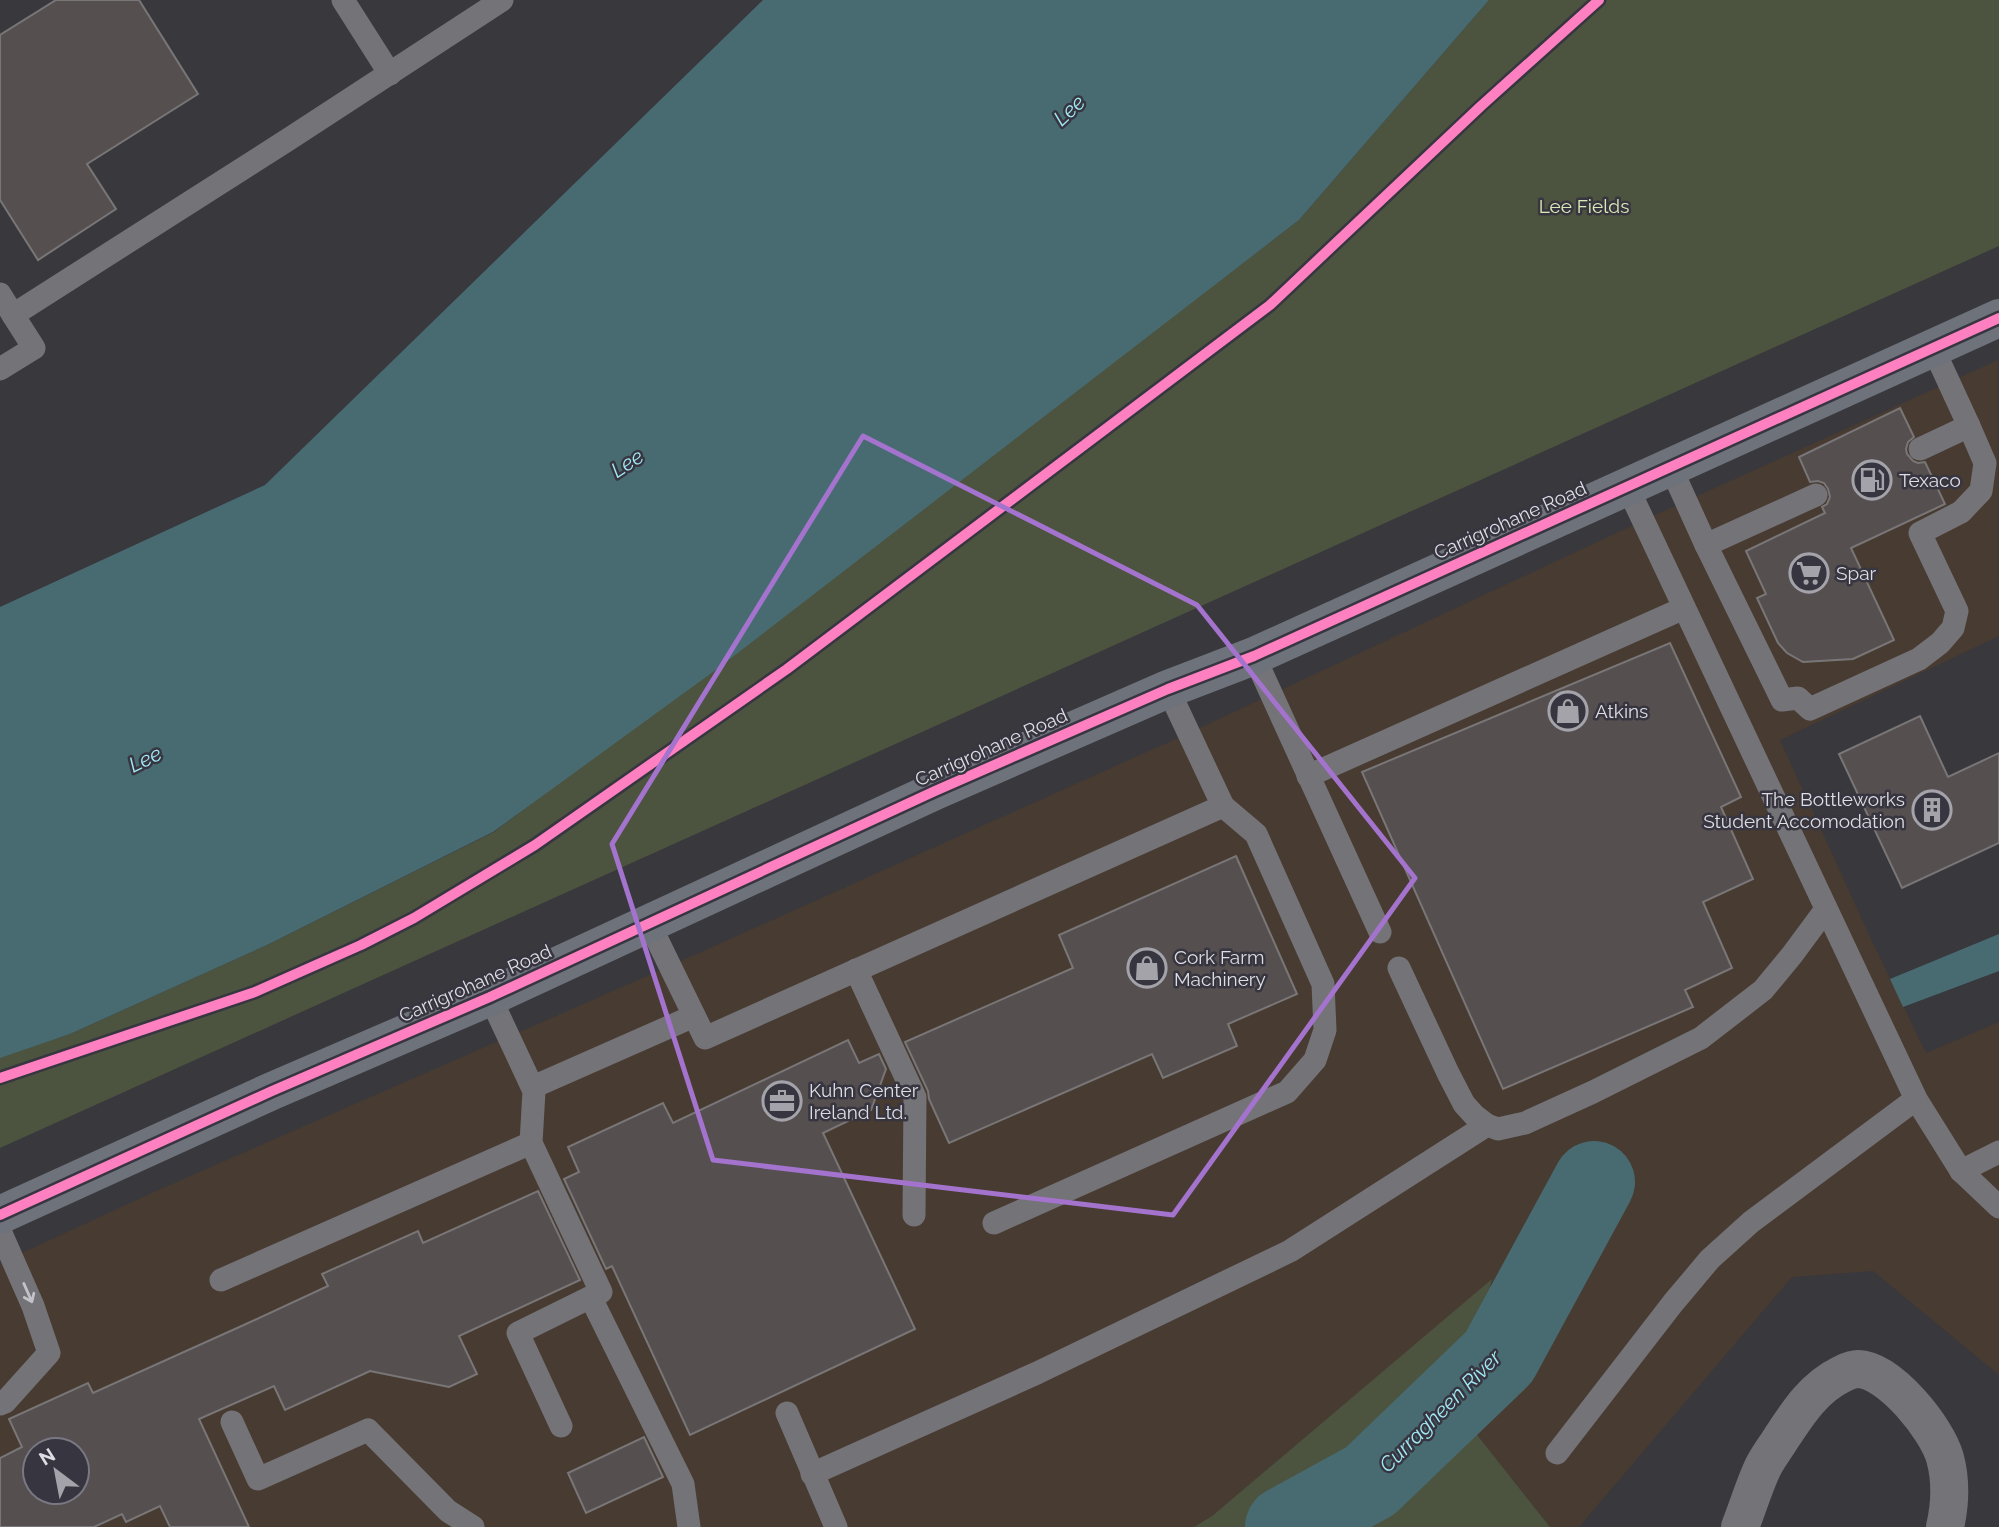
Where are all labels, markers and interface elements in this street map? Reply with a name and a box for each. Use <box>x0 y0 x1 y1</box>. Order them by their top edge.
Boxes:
water label: Lee <box>1048 89 1090 131</box>
park label: Lee Fields <box>1539 195 1629 217</box>
water label: Lee <box>606 443 648 483</box>
fuel station icon: Texaco <box>1851 459 1893 501</box>
place label: Texaco <box>1899 469 1961 491</box>
street label: Carrigrohane Road <box>1430 477 1590 563</box>
supermarket icon: Spar <box>1788 552 1830 594</box>
place label: Spar <box>1836 562 1877 584</box>
shop icon: Atkins <box>1547 690 1589 732</box>
place label: Atkins <box>1595 700 1648 722</box>
street label: Carrigrohane Road <box>911 704 1071 790</box>
water label: Lee <box>124 740 166 778</box>
place label: The Bottleworks Student Accomodation <box>1703 788 1905 832</box>
building icon: The Bottleworks Student Accomodation <box>1911 789 1953 831</box>
street label: Carrigrohane Road <box>395 940 555 1026</box>
place label: Cork Farm Machinery <box>1174 946 1266 990</box>
shop icon: Cork Farm Machinery <box>1126 947 1168 989</box>
place label: Kuhn Center Ireland Ltd. <box>809 1079 919 1123</box>
office icon: Kuhn Center Ireland Ltd. <box>761 1080 803 1122</box>
one-way arrow <box>22 1282 35 1303</box>
water label: Curragheen River <box>1374 1344 1507 1477</box>
north arrow <box>21 1436 91 1506</box>
text: N <box>35 1443 59 1470</box>

